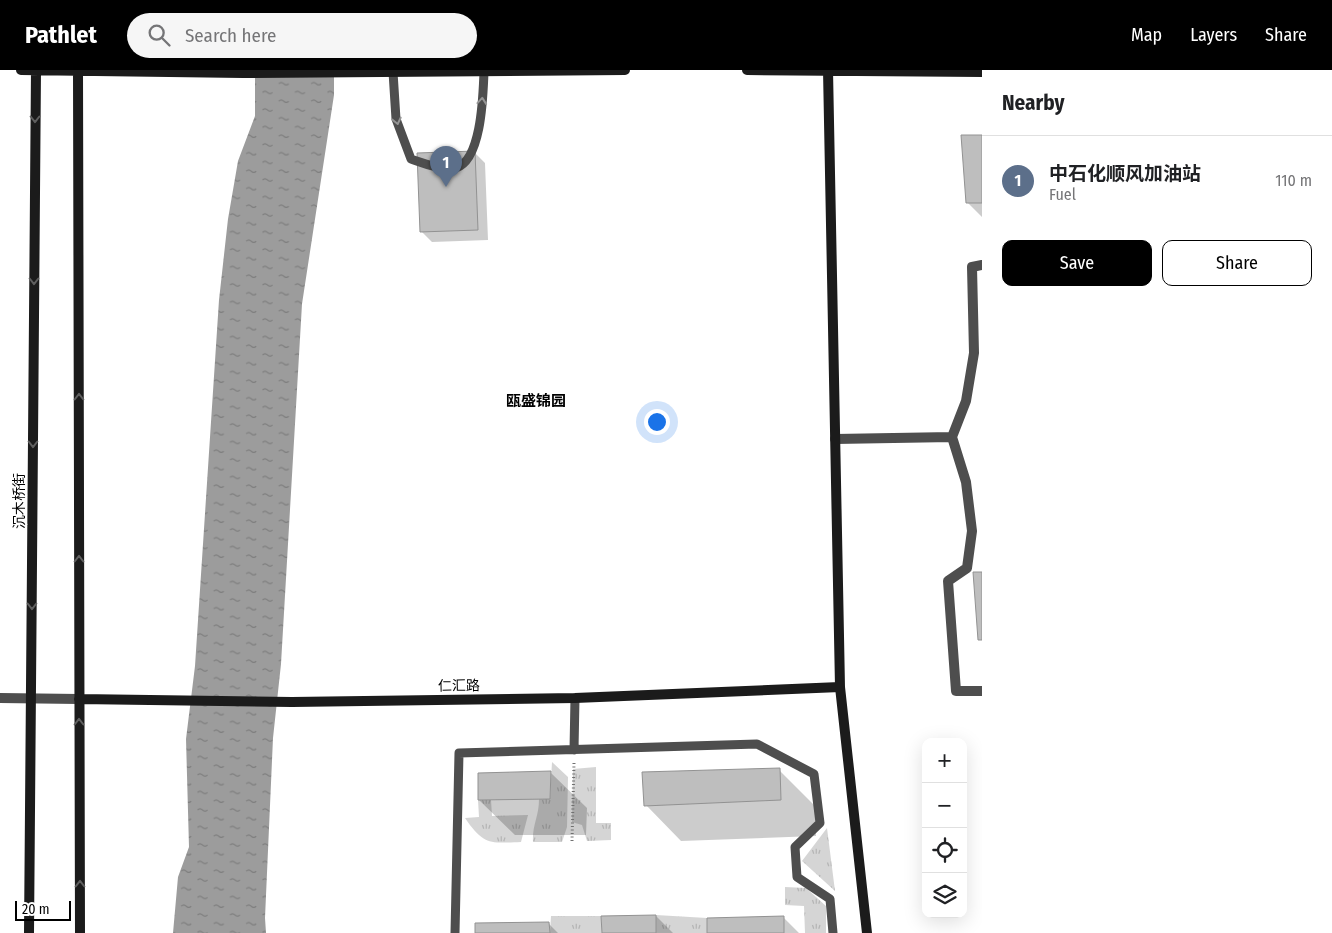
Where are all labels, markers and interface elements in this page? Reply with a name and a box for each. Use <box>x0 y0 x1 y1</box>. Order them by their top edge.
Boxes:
search box <box>127 13 477 58</box>
text: Pathlet <box>25 21 97 49</box>
icon: search <box>145 21 173 49</box>
text: Search here <box>185 24 276 47</box>
text: Map <box>1131 24 1162 46</box>
text: Layers <box>1190 24 1237 46</box>
text: Share <box>1265 24 1307 46</box>
text: Nearby <box>1002 90 1064 116</box>
one-way arrow <box>477 96 488 104</box>
one-way arrow <box>30 115 41 123</box>
one-way arrow <box>391 116 402 125</box>
pin: 1 <box>430 146 462 187</box>
text: 中石化顺风加油站 <box>1049 162 1201 185</box>
text: 1 <box>1015 171 1021 190</box>
text: 110 m <box>1275 171 1312 190</box>
text: Fuel <box>1049 185 1076 204</box>
button: Save <box>1002 240 1152 286</box>
button: Share <box>1162 240 1312 286</box>
one-way arrow <box>29 278 39 285</box>
district label: 瓯盛锦园 <box>506 392 566 410</box>
one-way arrow <box>74 393 84 400</box>
your location <box>644 409 670 435</box>
one-way arrow <box>28 440 38 448</box>
street label: 沉木桥街 <box>11 473 28 529</box>
one-way arrow <box>74 555 84 563</box>
one-way arrow <box>27 602 37 610</box>
street label: 仁汇路 <box>438 677 480 695</box>
one-way arrow <box>74 718 84 726</box>
map controls <box>922 738 967 918</box>
button: + <box>922 738 967 783</box>
button: − <box>922 783 967 828</box>
button: locate <box>922 828 967 873</box>
button: layers <box>922 873 967 918</box>
one-way arrow <box>75 880 85 888</box>
scale bar <box>15 898 71 921</box>
text: 20 m <box>22 901 50 918</box>

